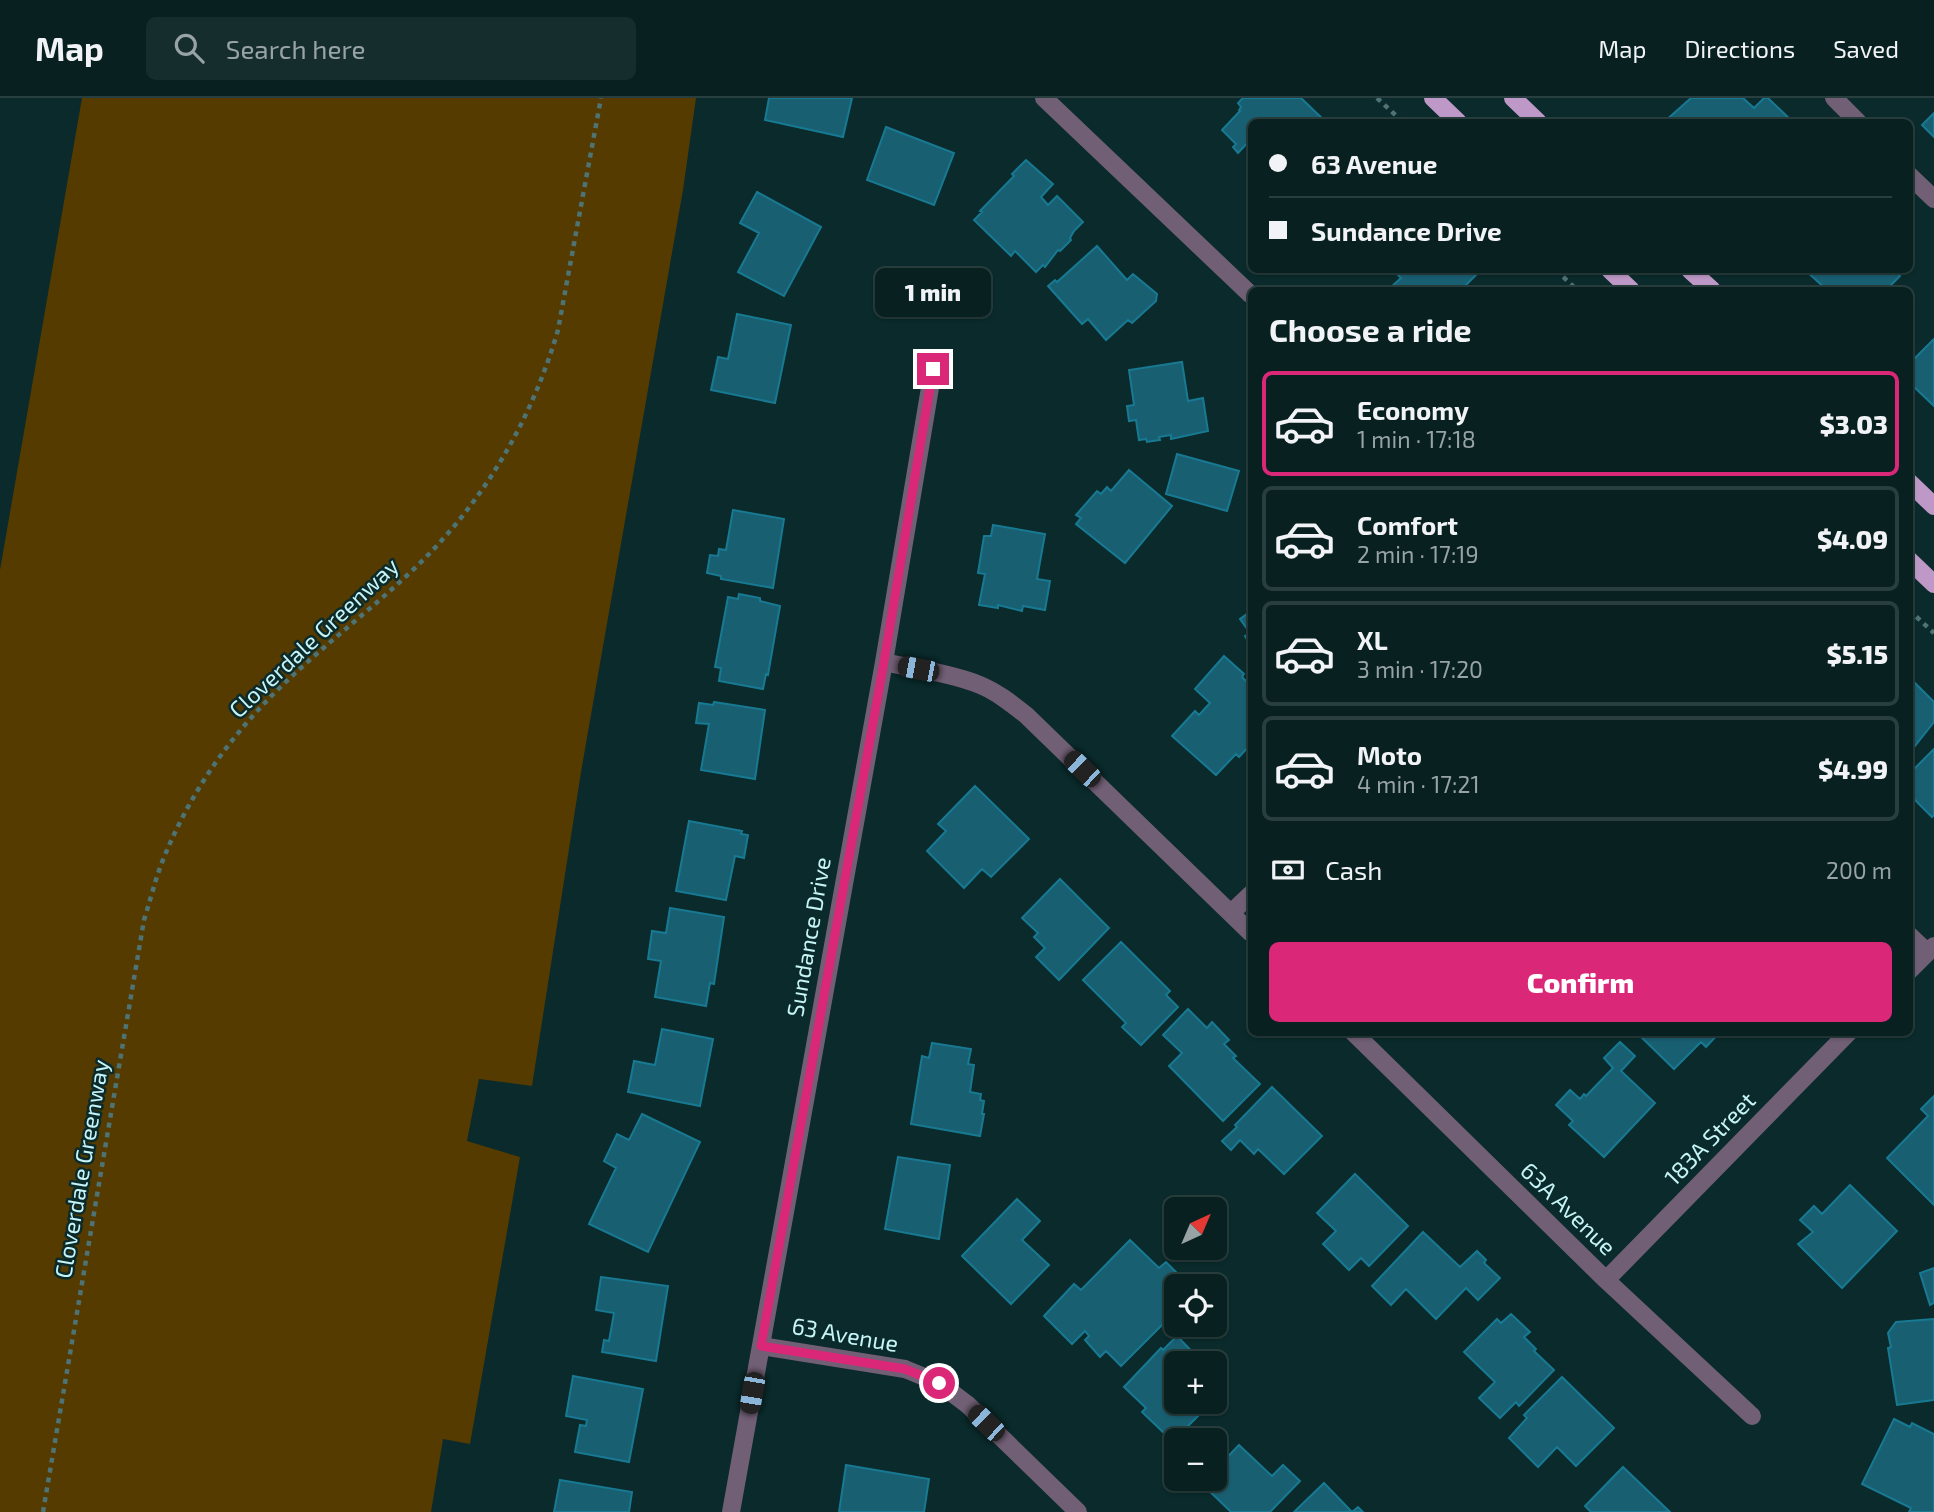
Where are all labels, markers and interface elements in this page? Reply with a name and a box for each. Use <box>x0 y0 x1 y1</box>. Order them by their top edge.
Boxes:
search box <box>146 17 636 80</box>
text: Map <box>35 28 104 68</box>
icon: search <box>170 29 208 67</box>
text: Search here <box>226 33 365 64</box>
text: Map <box>1598 34 1646 63</box>
text: Directions <box>1684 34 1795 63</box>
text: Saved <box>1833 34 1899 63</box>
text: 63 Avenue <box>1311 148 1437 179</box>
text: Sundance Drive <box>1311 215 1502 246</box>
callout: 1 min <box>875 268 991 316</box>
text: 1 min <box>905 278 961 306</box>
text: Choose a ride <box>1269 310 1472 348</box>
route end <box>917 353 949 385</box>
icon: car <box>1273 392 1336 455</box>
text: Economy <box>1357 394 1469 425</box>
text: $3.03 <box>1820 408 1888 439</box>
text: 1 min · 17:18 <box>1357 425 1476 453</box>
icon: car <box>1273 507 1336 570</box>
text: Comfort <box>1357 509 1458 540</box>
text: $4.09 <box>1817 523 1888 554</box>
text: 2 min · 17:19 <box>1357 540 1479 568</box>
street label: Cloverdale Greenway <box>223 551 404 723</box>
icon: car <box>1273 622 1336 685</box>
text: XL <box>1357 624 1388 655</box>
text: $5.15 <box>1826 638 1888 669</box>
car <box>896 655 941 683</box>
text: 3 min · 17:20 <box>1357 655 1483 683</box>
icon: car <box>1273 737 1336 800</box>
text: Moto <box>1357 739 1422 770</box>
car <box>1060 747 1105 791</box>
text: $4.99 <box>1818 753 1888 784</box>
text: 4 min · 17:21 <box>1357 770 1480 798</box>
icon: cash <box>1269 851 1307 889</box>
text: Cash <box>1325 854 1382 885</box>
street label: Sundance Drive <box>780 855 836 1019</box>
text: 200 m <box>1826 856 1892 884</box>
button: Confirm <box>1269 942 1892 1022</box>
street label: Cloverdale Greenway <box>48 1057 114 1280</box>
street label: 183A Street <box>1658 1086 1761 1191</box>
street label: 63A Avenue <box>1515 1156 1622 1261</box>
north arrow <box>1164 1197 1227 1260</box>
map controls <box>1164 1197 1227 1491</box>
button: locate <box>1164 1274 1227 1337</box>
street label: 63 Avenue <box>790 1311 901 1357</box>
button: + <box>1164 1351 1227 1414</box>
route start <box>923 1367 955 1399</box>
car <box>739 1370 766 1416</box>
car <box>964 1401 1009 1445</box>
button: − <box>1164 1428 1227 1491</box>

